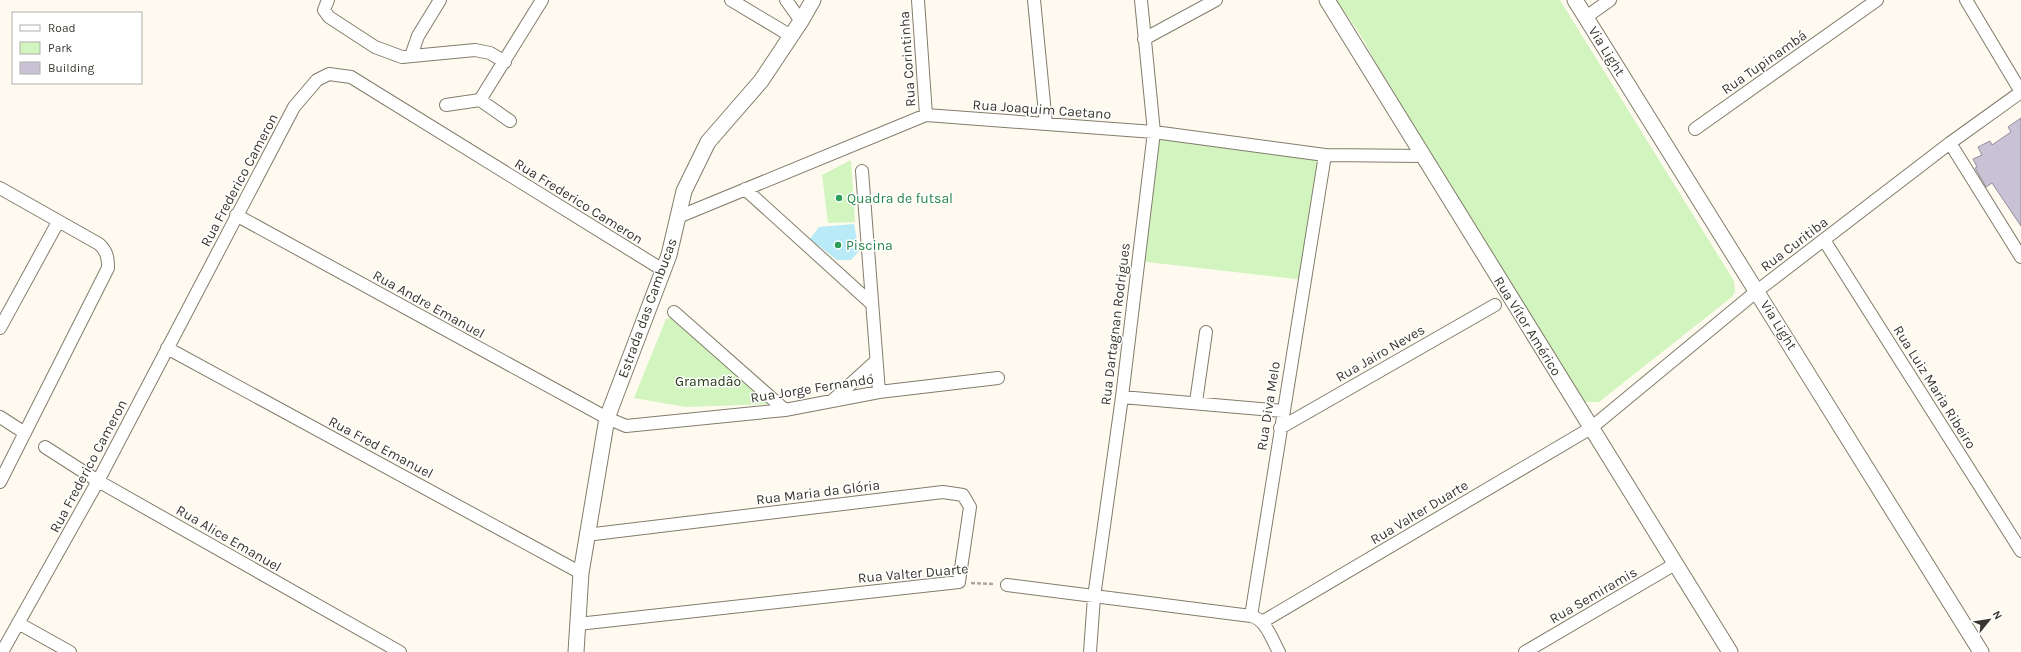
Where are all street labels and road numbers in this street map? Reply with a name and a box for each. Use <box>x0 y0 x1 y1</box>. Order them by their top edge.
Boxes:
street label: Rua Corintinha <box>896 10 919 107</box>
street label: Via Light <box>1585 23 1628 79</box>
street label: Rua Tupinambá <box>1718 27 1810 98</box>
street label: Rua Joaquim Caetano <box>972 96 1112 123</box>
street label: Rua Frederico Cameron <box>197 111 282 250</box>
street label: Rua Frederico Cameron <box>511 155 646 248</box>
street label: Rua Curitiba <box>1757 214 1831 275</box>
street label: Estrada das Cambucas <box>614 236 681 380</box>
street label: Rua Dartagnan Rodrigues <box>1097 242 1134 406</box>
street label: Rua Andre Emanuel <box>370 267 488 342</box>
street label: Rua Vítor Américo <box>1490 273 1565 379</box>
street label: Via Light <box>1757 297 1800 353</box>
street label: Rua Jairo Neves <box>1333 321 1428 386</box>
street label: Rua Luiz Maria Ribeiro <box>1890 322 1979 452</box>
street label: Rua Diva Melo <box>1253 360 1284 452</box>
street label: Rua Jorge Fernando <box>749 370 875 407</box>
street label: Rua Frederico Cameron <box>46 397 131 536</box>
street label: Rua Fred Emanuel <box>326 413 436 482</box>
street label: Rua Maria da Glória <box>755 476 881 509</box>
street label: Rua Valter Duarte <box>1367 477 1471 548</box>
street label: Rua Alice Emanuel <box>173 501 284 575</box>
street label: Rua Valter Duarte <box>857 560 969 587</box>
street label: Rua Semiramis <box>1546 563 1640 627</box>

